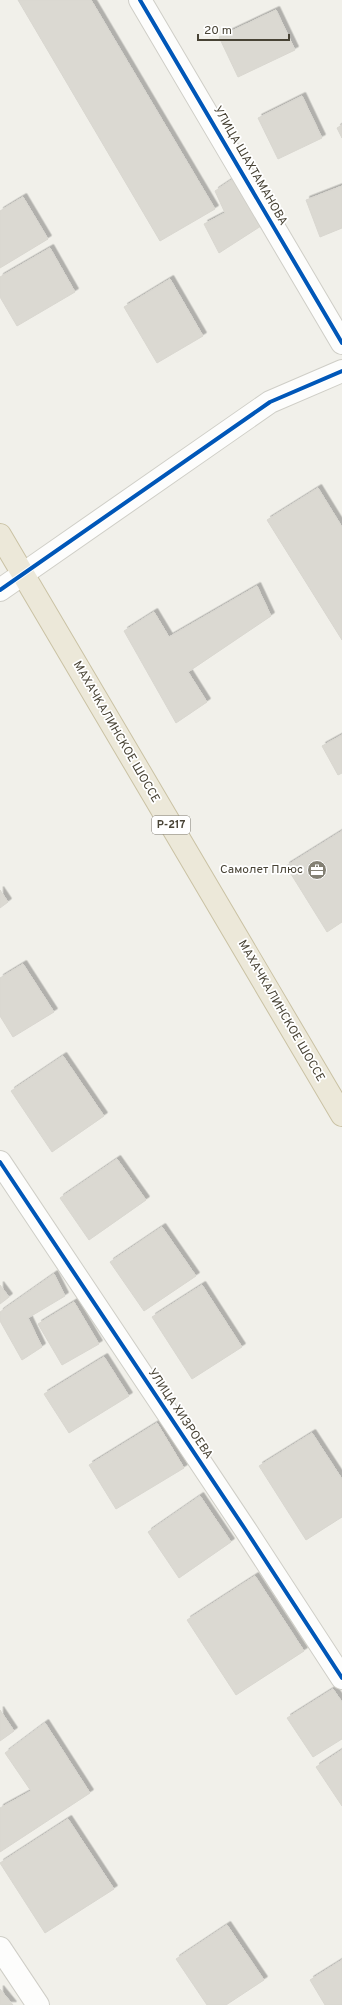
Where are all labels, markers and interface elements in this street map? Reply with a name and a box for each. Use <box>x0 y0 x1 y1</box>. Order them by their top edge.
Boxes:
scale bar <box>198 16 289 42</box>
text: 20 m <box>204 23 232 39</box>
street label: УЛИЦА ШАХТАМАНОВА <box>209 103 291 229</box>
street label: МАХАЧКАЛИНСКОЕ ШОССЕ <box>69 658 163 806</box>
road number: Р-217 <box>152 816 190 834</box>
office icon: Самолет Плюс <box>306 859 328 881</box>
place label: Самолет Плюс <box>220 862 303 878</box>
street label: МАХАЧКАЛИНСКОЕ ШОССЕ <box>234 937 328 1085</box>
street label: УЛИЦА ХИЗРОЕВА <box>144 1366 216 1462</box>

